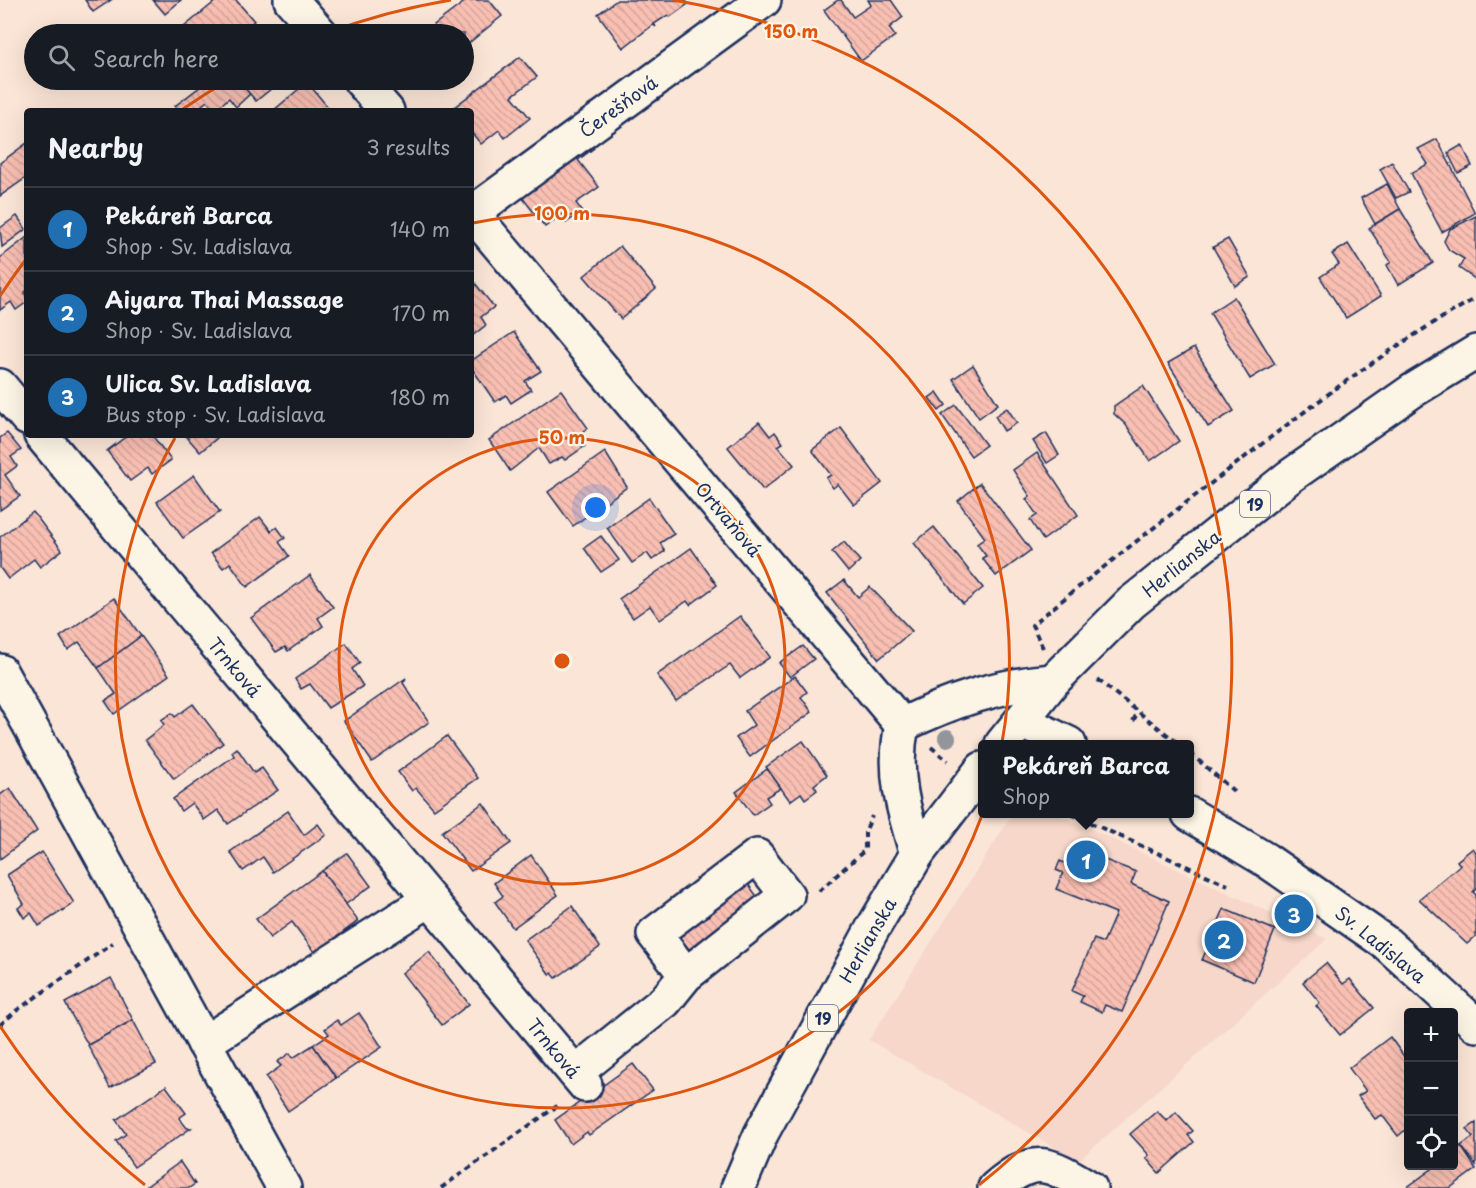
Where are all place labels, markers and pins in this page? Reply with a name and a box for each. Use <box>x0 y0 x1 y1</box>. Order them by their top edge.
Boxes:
centre of rings <box>552 651 572 671</box>
pin: 1 <box>1066 838 1106 882</box>
pin: 3 <box>1274 892 1314 936</box>
pin: 2 <box>1204 918 1244 962</box>

